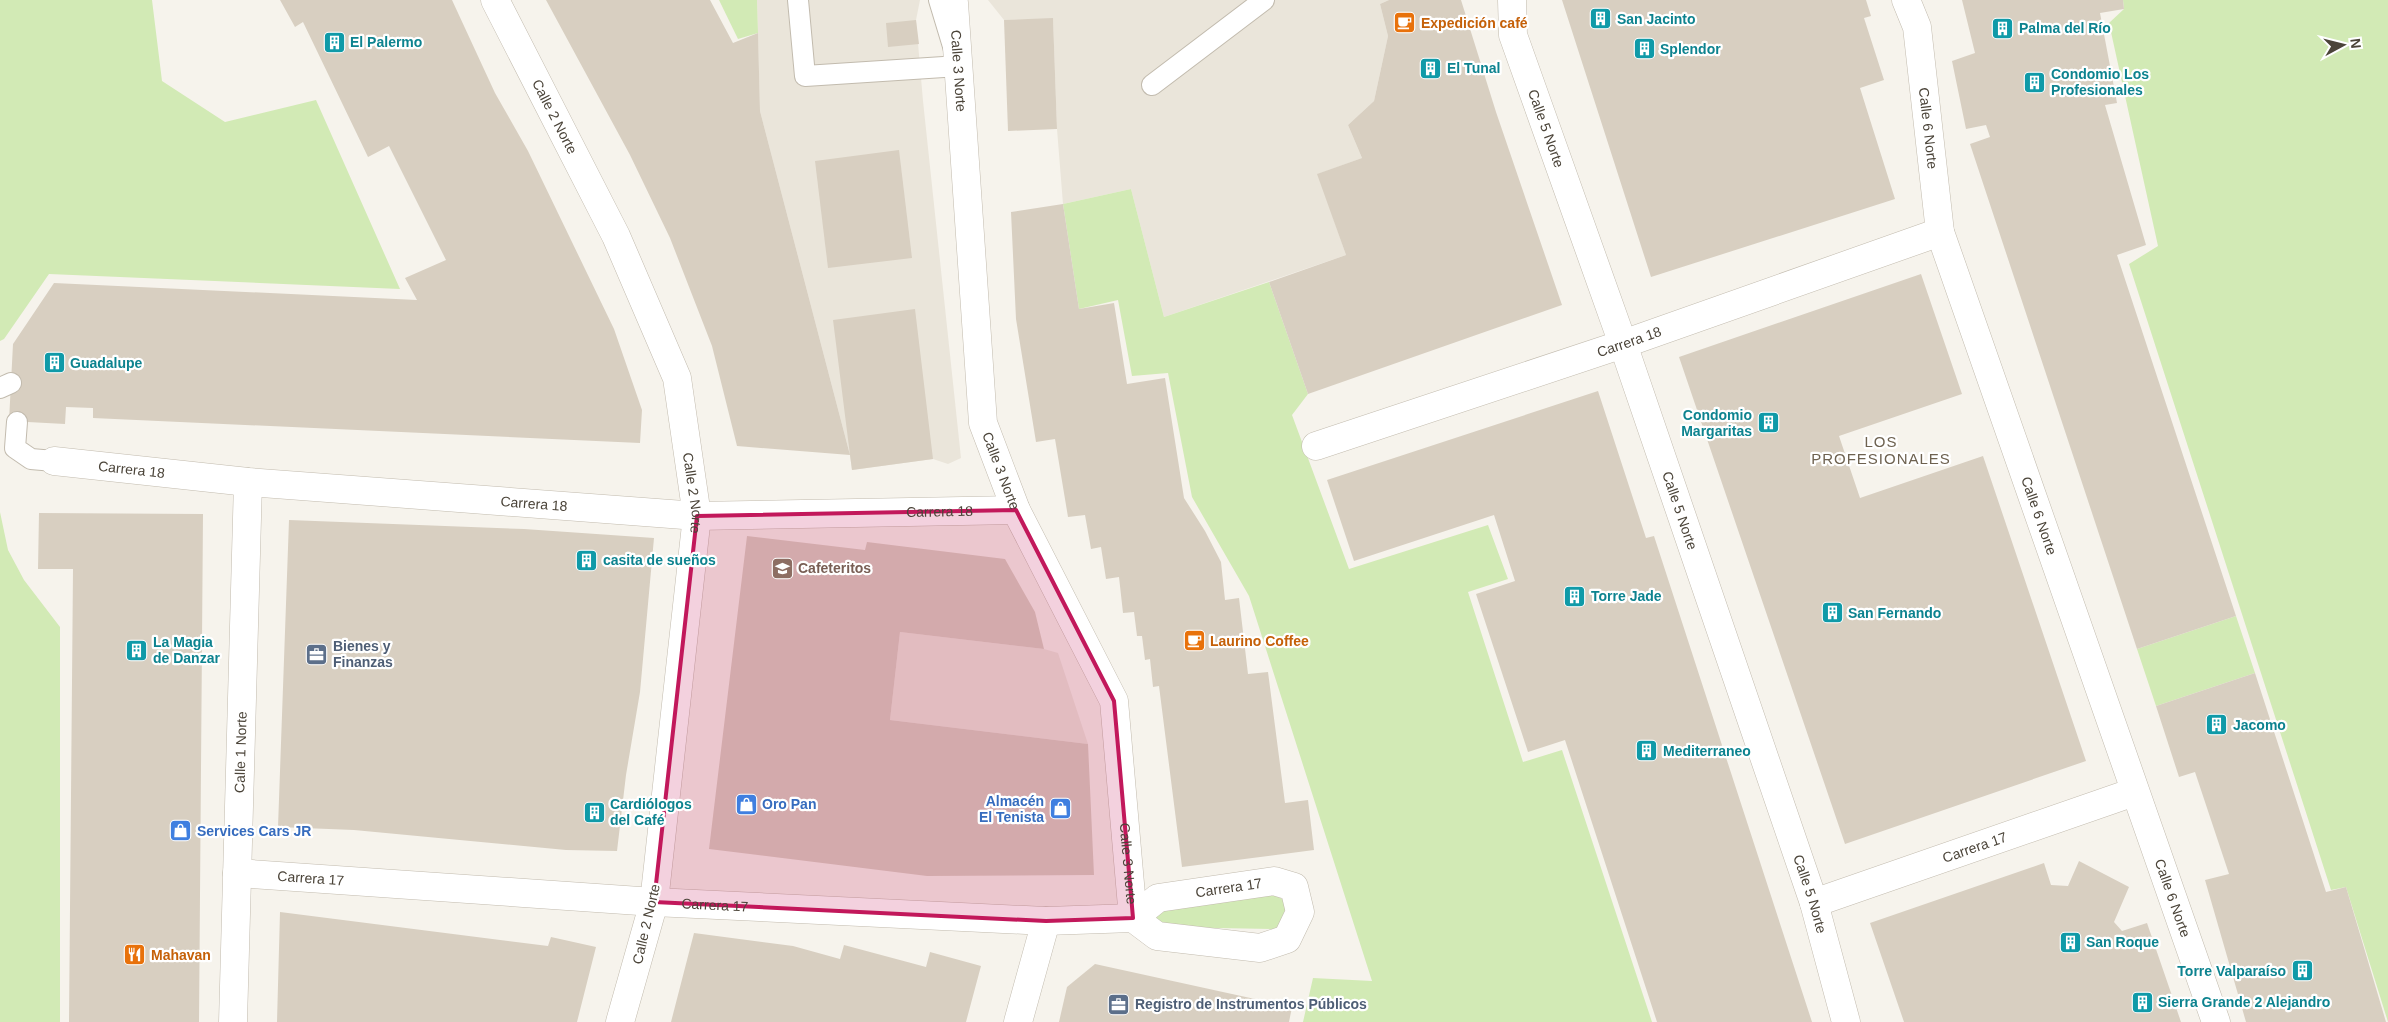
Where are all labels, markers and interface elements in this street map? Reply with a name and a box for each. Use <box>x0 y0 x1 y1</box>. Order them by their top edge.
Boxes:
building icon: San Jacinto <box>1589 7 1613 31</box>
cafe icon: Expedición café <box>1393 11 1417 35</box>
place label: San Jacinto <box>1617 11 1696 27</box>
place label: Expedición café <box>1421 15 1528 31</box>
building icon: Palma del Río <box>1991 16 2015 40</box>
place label: Palma del Río <box>2019 20 2111 36</box>
north arrow <box>2318 20 2368 70</box>
street label: Calle 3 Norte <box>948 29 969 112</box>
building icon: El Palermo <box>322 30 346 54</box>
place label: El Palermo <box>350 34 422 50</box>
building icon: Splendor <box>1632 37 1656 61</box>
text: N <box>2347 37 2364 49</box>
place label: Splendor <box>1660 41 1721 57</box>
building icon: El Tunal <box>1419 56 1443 80</box>
place label: El Tunal <box>1447 60 1500 76</box>
place label: Condomio Los Profesionales <box>2051 66 2149 98</box>
building icon: Condomio Los Profesionales <box>2023 70 2047 94</box>
street label: Calle 2 Norte <box>529 77 581 157</box>
street label: Calle 5 Norte <box>1525 87 1568 170</box>
street label: Calle 6 Norte <box>1916 87 1941 170</box>
street label: Carrera 18 <box>1595 323 1664 360</box>
building icon: Guadalupe <box>42 351 66 375</box>
place label: Guadalupe <box>70 355 143 371</box>
place label: Condomio Margaritas <box>1681 407 1752 439</box>
building icon: Condomio Margaritas <box>1756 411 1780 435</box>
street label: Calle 3 Norte <box>979 430 1023 512</box>
district label: LOS PROFESIONALES <box>1811 433 1951 467</box>
street label: Calle 2 Norte <box>680 451 705 535</box>
street label: Carrera 18 <box>97 458 166 481</box>
street label: Calle 5 Norte <box>1659 469 1701 552</box>
street label: Calle 6 Norte <box>2018 474 2060 557</box>
street label: Carrera 18 <box>500 493 568 514</box>
street label: Carrera 18 <box>906 503 973 520</box>
building icon: casita de sueños <box>575 548 599 572</box>
place label: casita de sueños <box>603 552 716 568</box>
school or university icon: Cafeteritos <box>770 556 794 580</box>
place label: Cafeteritos <box>798 560 871 576</box>
building icon: Torre Jade <box>1563 584 1587 608</box>
place label: Torre Jade <box>1591 588 1662 604</box>
building icon: San Fernando <box>1820 601 1844 625</box>
place label: San Fernando <box>1848 605 1941 621</box>
cafe icon: Laurino Coffee <box>1182 629 1206 653</box>
place label: Laurino Coffee <box>1210 633 1309 649</box>
place label: La Magia de Danzar <box>153 634 220 666</box>
building icon: La Magia de Danzar <box>125 638 149 662</box>
place label: Bienes y Finanzas <box>333 638 393 670</box>
office icon: Bienes y Finanzas <box>305 642 329 666</box>
street label: Calle 1 Norte <box>231 711 250 793</box>
building icon: Jacomo <box>2205 713 2229 737</box>
place label: Jacomo <box>2233 717 2286 733</box>
building icon: Mediterraneo <box>1635 739 1659 763</box>
place label: Mediterraneo <box>1663 743 1751 759</box>
shop icon: Oro Pan <box>734 792 758 816</box>
place label: Almacén El Tenista <box>979 793 1044 825</box>
place label: Cardiólogos del Café <box>610 796 692 828</box>
place label: Oro Pan <box>762 796 816 812</box>
shop icon: Almacén El Tenista <box>1048 797 1072 821</box>
building icon: Cardiólogos del Café <box>582 800 606 824</box>
shop icon: Services Cars JR <box>169 819 193 843</box>
street label: Calle 3 Norte <box>1117 822 1140 905</box>
place label: Services Cars JR <box>197 823 311 839</box>
street label: Carrera 17 <box>1940 829 2009 866</box>
street label: Calle 5 Norte <box>1790 852 1830 935</box>
street label: Calle 6 Norte <box>2152 857 2194 940</box>
street label: Carrera 17 <box>277 868 345 888</box>
street label: Carrera 17 <box>1194 875 1263 900</box>
street label: Calle 2 Norte <box>629 882 663 966</box>
street label: Carrera 17 <box>681 895 749 915</box>
building icon: San Roque <box>2058 930 2082 954</box>
place label: San Roque <box>2086 934 2159 950</box>
restaurant icon: Mahavan <box>123 943 147 967</box>
place label: Mahavan <box>151 947 211 963</box>
building icon: Torre Valparaíso <box>2290 959 2314 983</box>
place label: Torre Valparaíso <box>2177 963 2286 979</box>
building icon: Sierra Grande 2 Alejandro <box>2130 990 2154 1014</box>
office icon: Registro de Instrumentos Públicos <box>1107 992 1131 1016</box>
place label: Sierra Grande 2 Alejandro <box>2158 994 2330 1010</box>
place label: Registro de Instrumentos Públicos <box>1135 996 1367 1012</box>

